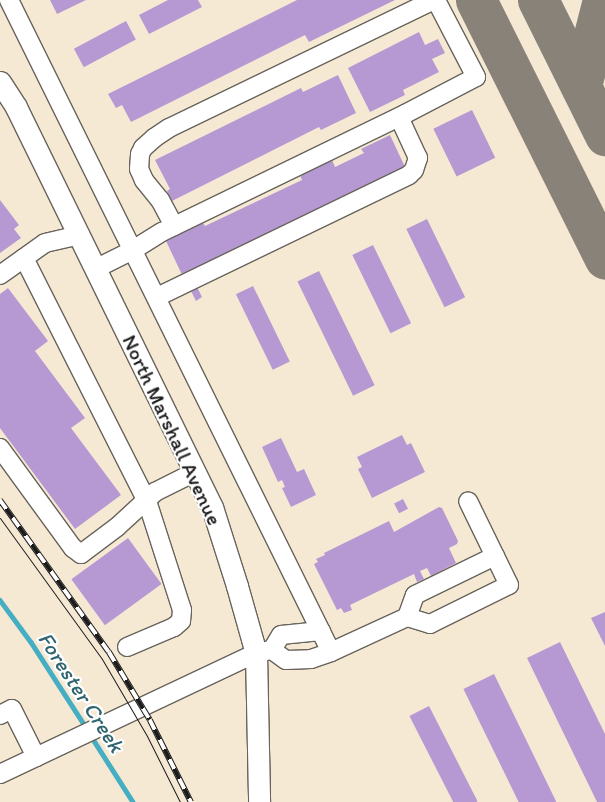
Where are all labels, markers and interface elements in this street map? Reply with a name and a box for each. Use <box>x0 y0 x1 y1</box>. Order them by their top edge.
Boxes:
street label: North Marshall Avenue <box>117 331 227 529</box>
water label: Forester Creek <box>32 627 130 757</box>

